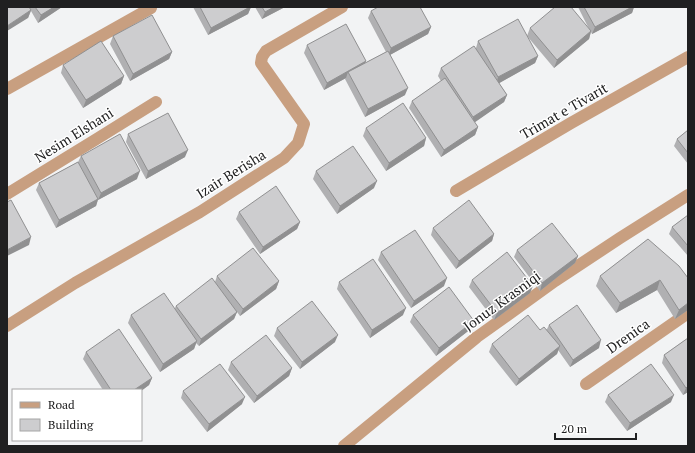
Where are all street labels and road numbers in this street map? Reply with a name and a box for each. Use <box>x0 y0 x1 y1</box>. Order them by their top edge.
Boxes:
street label: Trimat e Tivarit <box>517 77 612 143</box>
street label: Nesim Elshani <box>31 103 117 166</box>
street label: Izair Berisha <box>192 145 269 202</box>
street label: Jonuz Krasniqi <box>459 266 544 335</box>
street label: Drenica <box>602 314 653 357</box>

